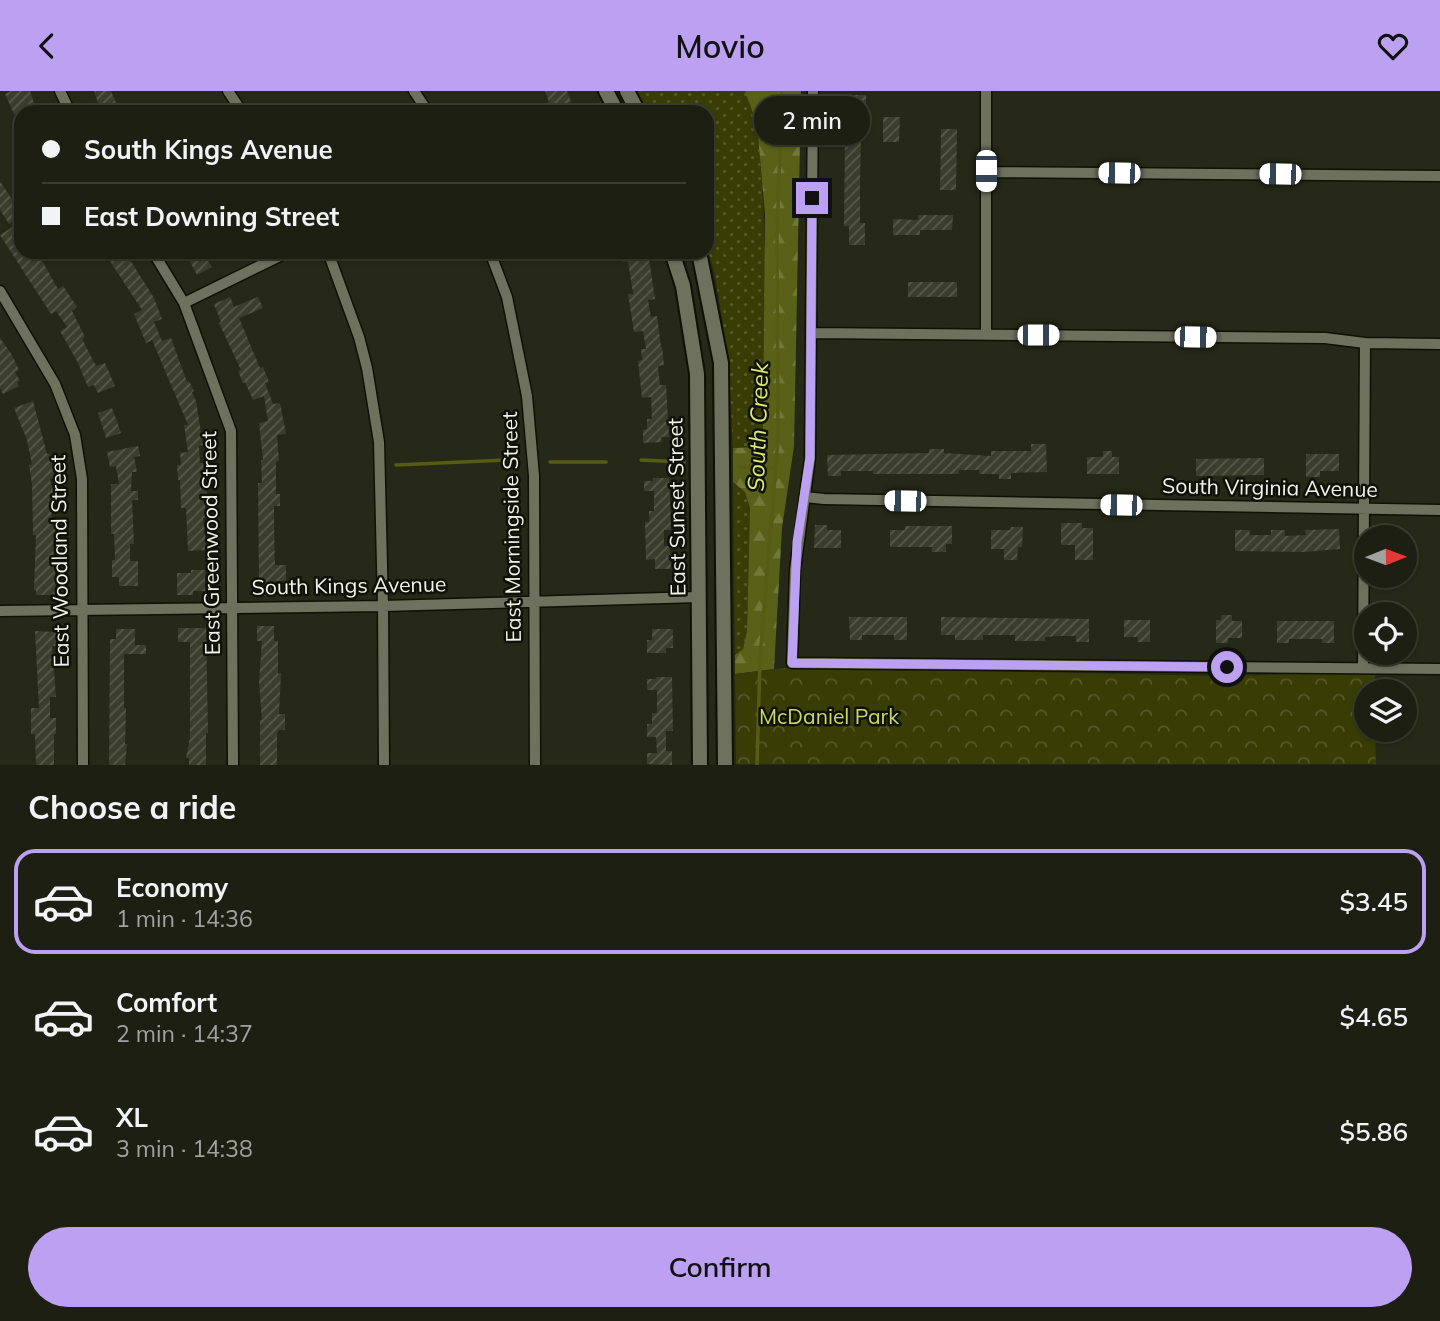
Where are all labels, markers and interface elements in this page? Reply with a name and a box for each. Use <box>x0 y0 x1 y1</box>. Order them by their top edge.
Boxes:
text: Movio <box>675 26 765 66</box>
icon: back <box>28 27 66 65</box>
icon: heart <box>1374 27 1412 65</box>
callout: 2 min <box>754 97 870 146</box>
text: 2 min <box>782 106 842 135</box>
text: South Kings Avenue <box>84 133 333 166</box>
car <box>976 150 997 192</box>
car <box>1098 162 1141 184</box>
car <box>1259 163 1302 185</box>
route end <box>796 182 828 214</box>
text: East Downing Street <box>84 200 339 233</box>
car <box>1018 325 1060 346</box>
car <box>1174 326 1217 348</box>
water label: South Creek <box>741 361 774 492</box>
street label: East Morningside Street <box>496 411 526 643</box>
street label: East Sunset Street <box>661 418 691 596</box>
street label: East Greenwood Street <box>195 431 225 655</box>
street label: East Woodland Street <box>44 454 74 668</box>
street label: South Virginia Avenue <box>1162 472 1378 502</box>
car <box>884 490 927 512</box>
car <box>1100 494 1143 516</box>
north arrow <box>1354 525 1418 588</box>
map controls <box>1354 525 1417 742</box>
street label: South Kings Avenue <box>251 570 447 600</box>
button: locate <box>1354 602 1417 665</box>
route start <box>1211 651 1243 683</box>
button: layers <box>1354 679 1417 742</box>
park label: McDaniel Park <box>759 703 899 729</box>
text: Choose a ride <box>28 787 236 827</box>
icon: car <box>32 870 95 933</box>
text: Economy <box>116 871 228 904</box>
text: $3.45 <box>1339 885 1408 918</box>
text: 1 min · 14:36 <box>116 904 253 933</box>
icon: car <box>32 985 95 1048</box>
text: Comfort <box>116 986 217 1019</box>
text: $4.65 <box>1339 1000 1408 1033</box>
text: 2 min · 14:37 <box>116 1019 253 1048</box>
icon: car <box>32 1100 95 1163</box>
text: XL <box>116 1101 148 1134</box>
text: $5.86 <box>1339 1115 1408 1148</box>
text: 3 min · 14:38 <box>116 1134 253 1163</box>
button: Confirm <box>28 1227 1412 1307</box>

